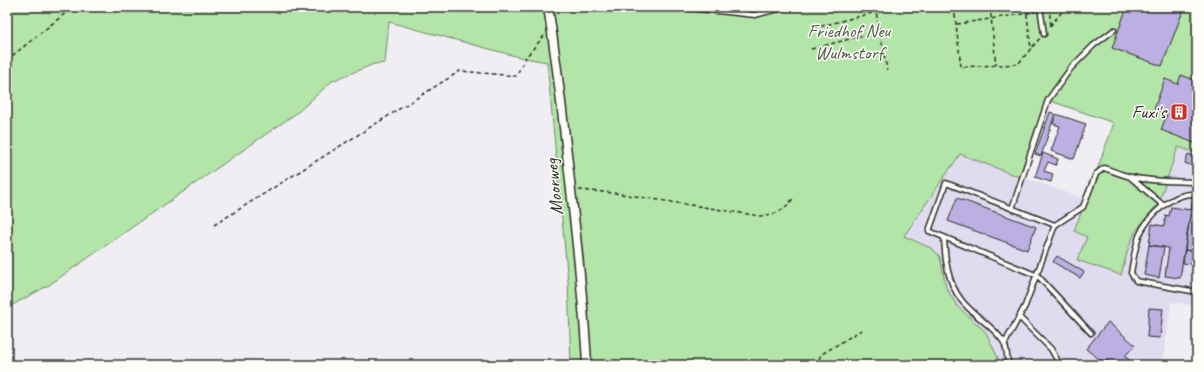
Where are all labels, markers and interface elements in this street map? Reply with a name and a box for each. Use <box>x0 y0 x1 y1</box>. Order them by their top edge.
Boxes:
park label: Friedhof Neu Wulmstorf <box>808 19 892 65</box>
place label: Fuxi's <box>1132 100 1169 124</box>
building icon: Fuxi's <box>1169 102 1189 122</box>
street label: Moorweg <box>539 156 569 216</box>

